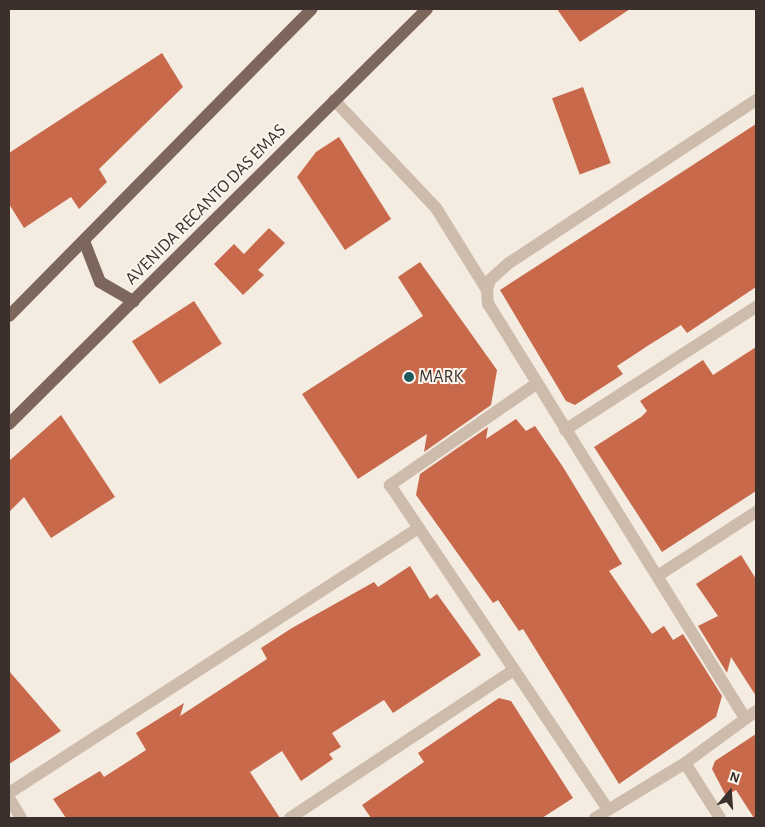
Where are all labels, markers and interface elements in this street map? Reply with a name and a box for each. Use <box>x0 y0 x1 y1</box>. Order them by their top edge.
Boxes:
street label: AVENIDA RECANTO DAS EMAS <box>121 120 291 290</box>
place label: MARK <box>419 366 463 388</box>
marker: MARK <box>403 371 415 383</box>
north arrow <box>705 767 755 817</box>
text: N <box>728 770 741 786</box>

